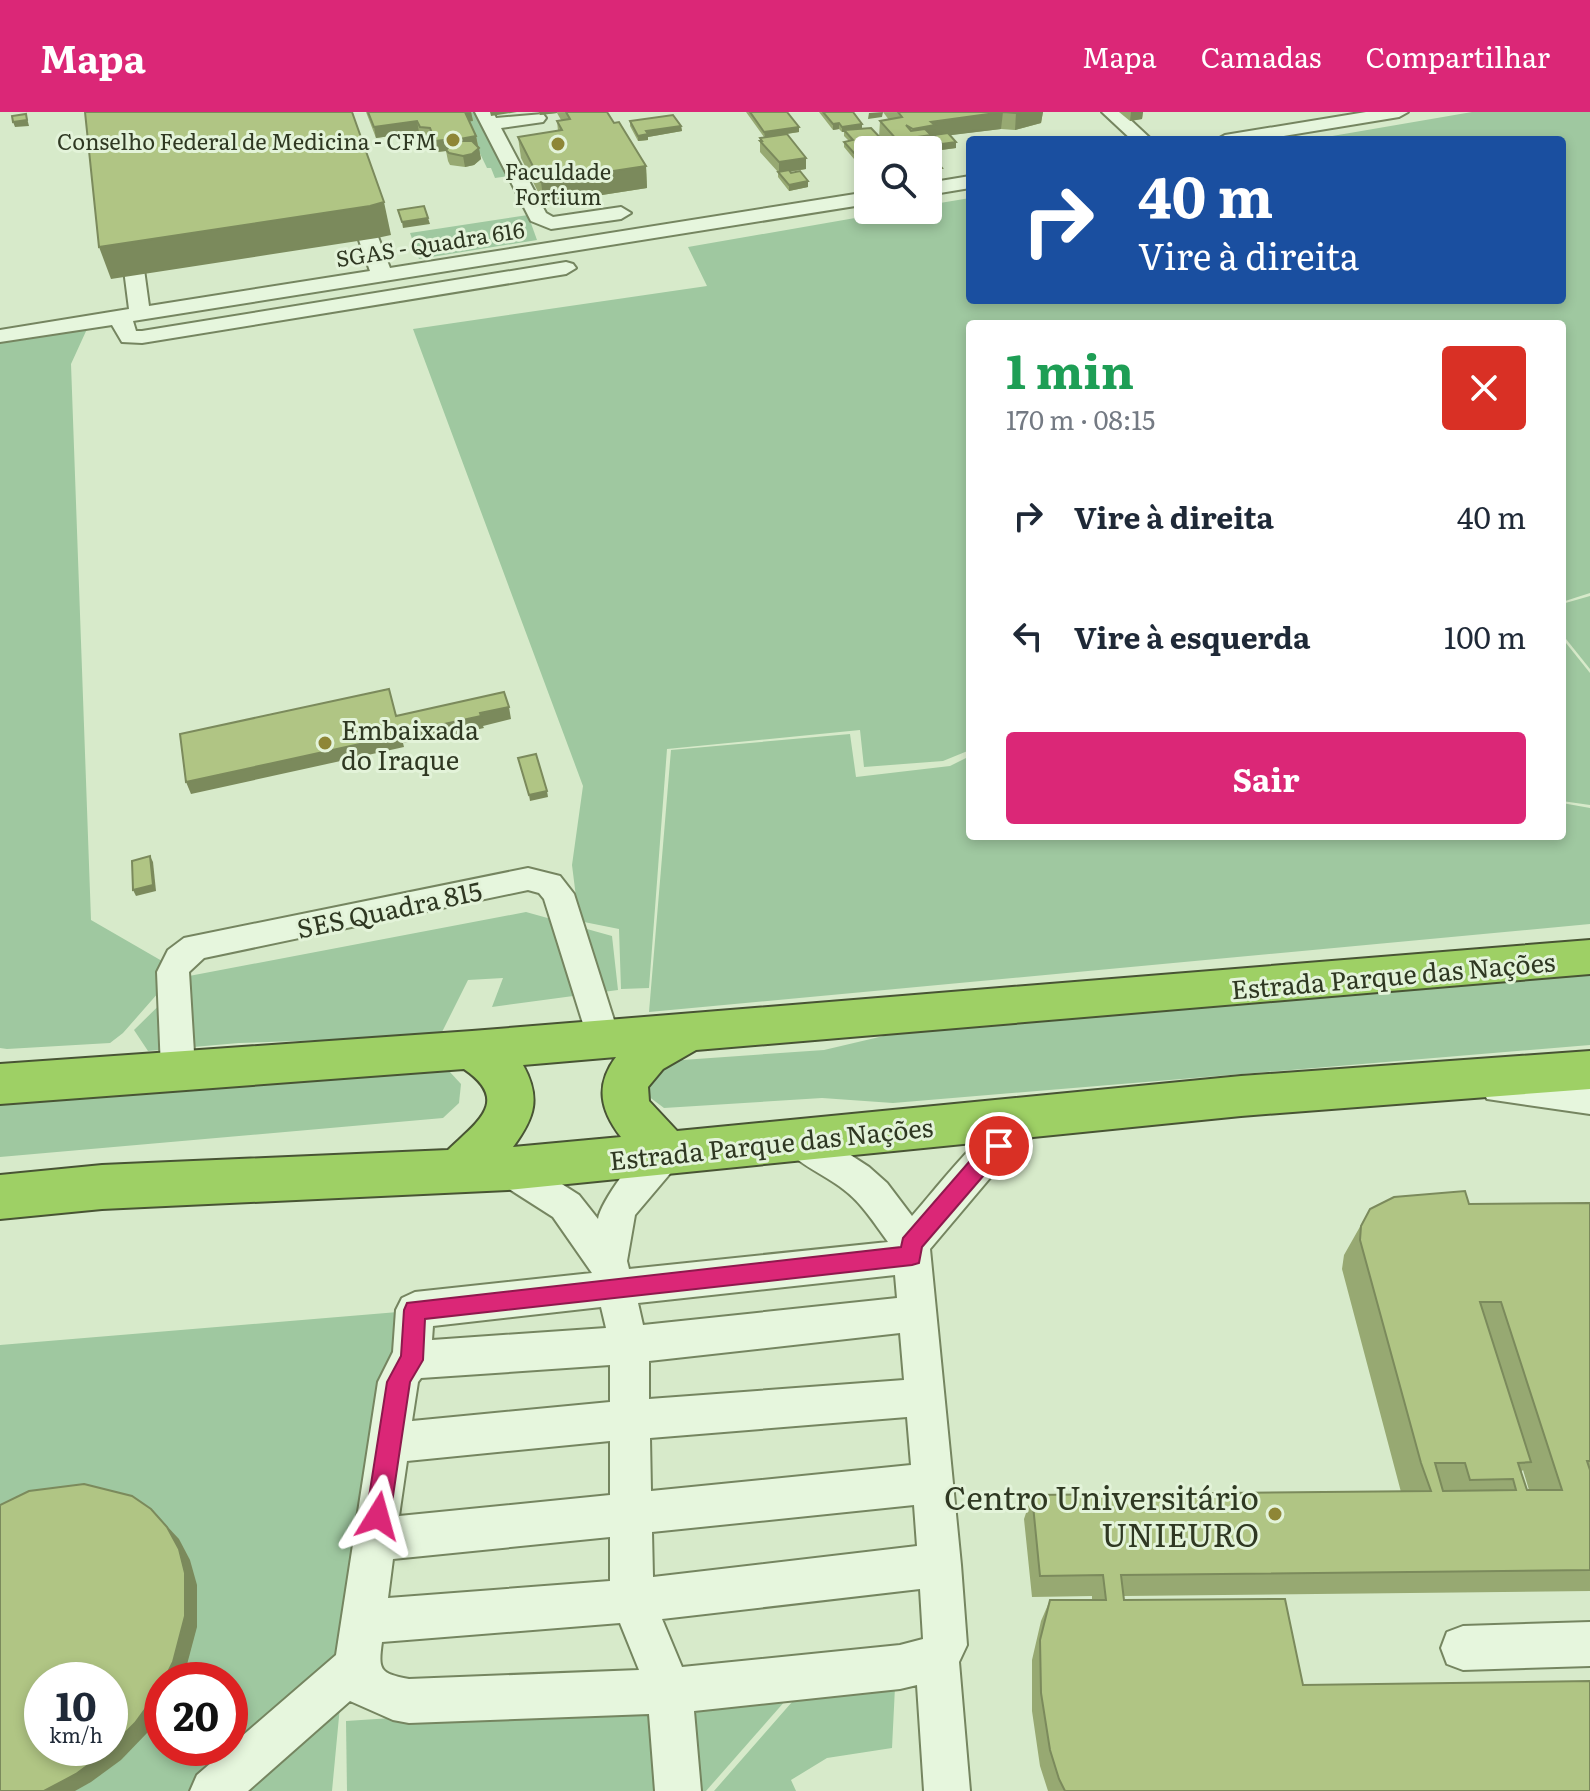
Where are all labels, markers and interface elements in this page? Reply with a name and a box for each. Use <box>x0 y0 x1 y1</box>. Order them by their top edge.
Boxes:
text: Mapa <box>40 28 146 85</box>
text: Mapa <box>1082 35 1157 77</box>
text: Camadas <box>1201 35 1321 77</box>
text: Compartilhar <box>1365 35 1550 77</box>
place label: Conselho Federal de Medicina - CFM <box>57 124 437 157</box>
marker: Conselho Federal de Medicina - CFM <box>444 131 462 149</box>
marker: Faculdade Fortium <box>549 135 567 153</box>
map controls <box>854 136 942 224</box>
button: search <box>854 136 942 224</box>
text: 40 m <box>1138 152 1273 235</box>
place label: Faculdade Fortium <box>505 154 611 212</box>
icon: right <box>1006 168 1110 272</box>
street label: SGAS - Quadra 616 <box>333 212 527 274</box>
text: Vire à direita <box>1138 228 1359 281</box>
text: 1 min <box>1006 333 1134 404</box>
button: close <box>1442 346 1526 430</box>
text: 170 m · 08:15 <box>1006 399 1155 438</box>
icon: right <box>1006 494 1050 538</box>
text: Vire à direita <box>1074 494 1274 538</box>
text: 40 m <box>1457 494 1526 538</box>
icon: left <box>1006 614 1050 658</box>
text: Vire à esquerda <box>1074 614 1310 658</box>
text: 100 m <box>1444 614 1526 658</box>
place label: Embaixada do Iraque <box>341 709 479 778</box>
button: Sair <box>1006 732 1526 824</box>
marker: Embaixada do Iraque <box>316 734 334 752</box>
street label: SES Quadra 815 <box>293 869 485 947</box>
street label: Estrada Parque das Nações <box>1229 940 1557 1008</box>
street label: Estrada Parque das Nações <box>607 1106 935 1178</box>
pin <box>965 1112 1033 1180</box>
icon: arrive <box>977 1124 1021 1168</box>
place label: Centro Universitário UNIEURO <box>944 1472 1259 1557</box>
position arrow <box>336 1474 420 1558</box>
marker: Centro Universitário UNIEURO <box>1266 1505 1284 1523</box>
speed limit sign: 20 <box>144 1662 248 1766</box>
text: 10 <box>55 1674 97 1733</box>
text: km/h <box>49 1719 103 1749</box>

